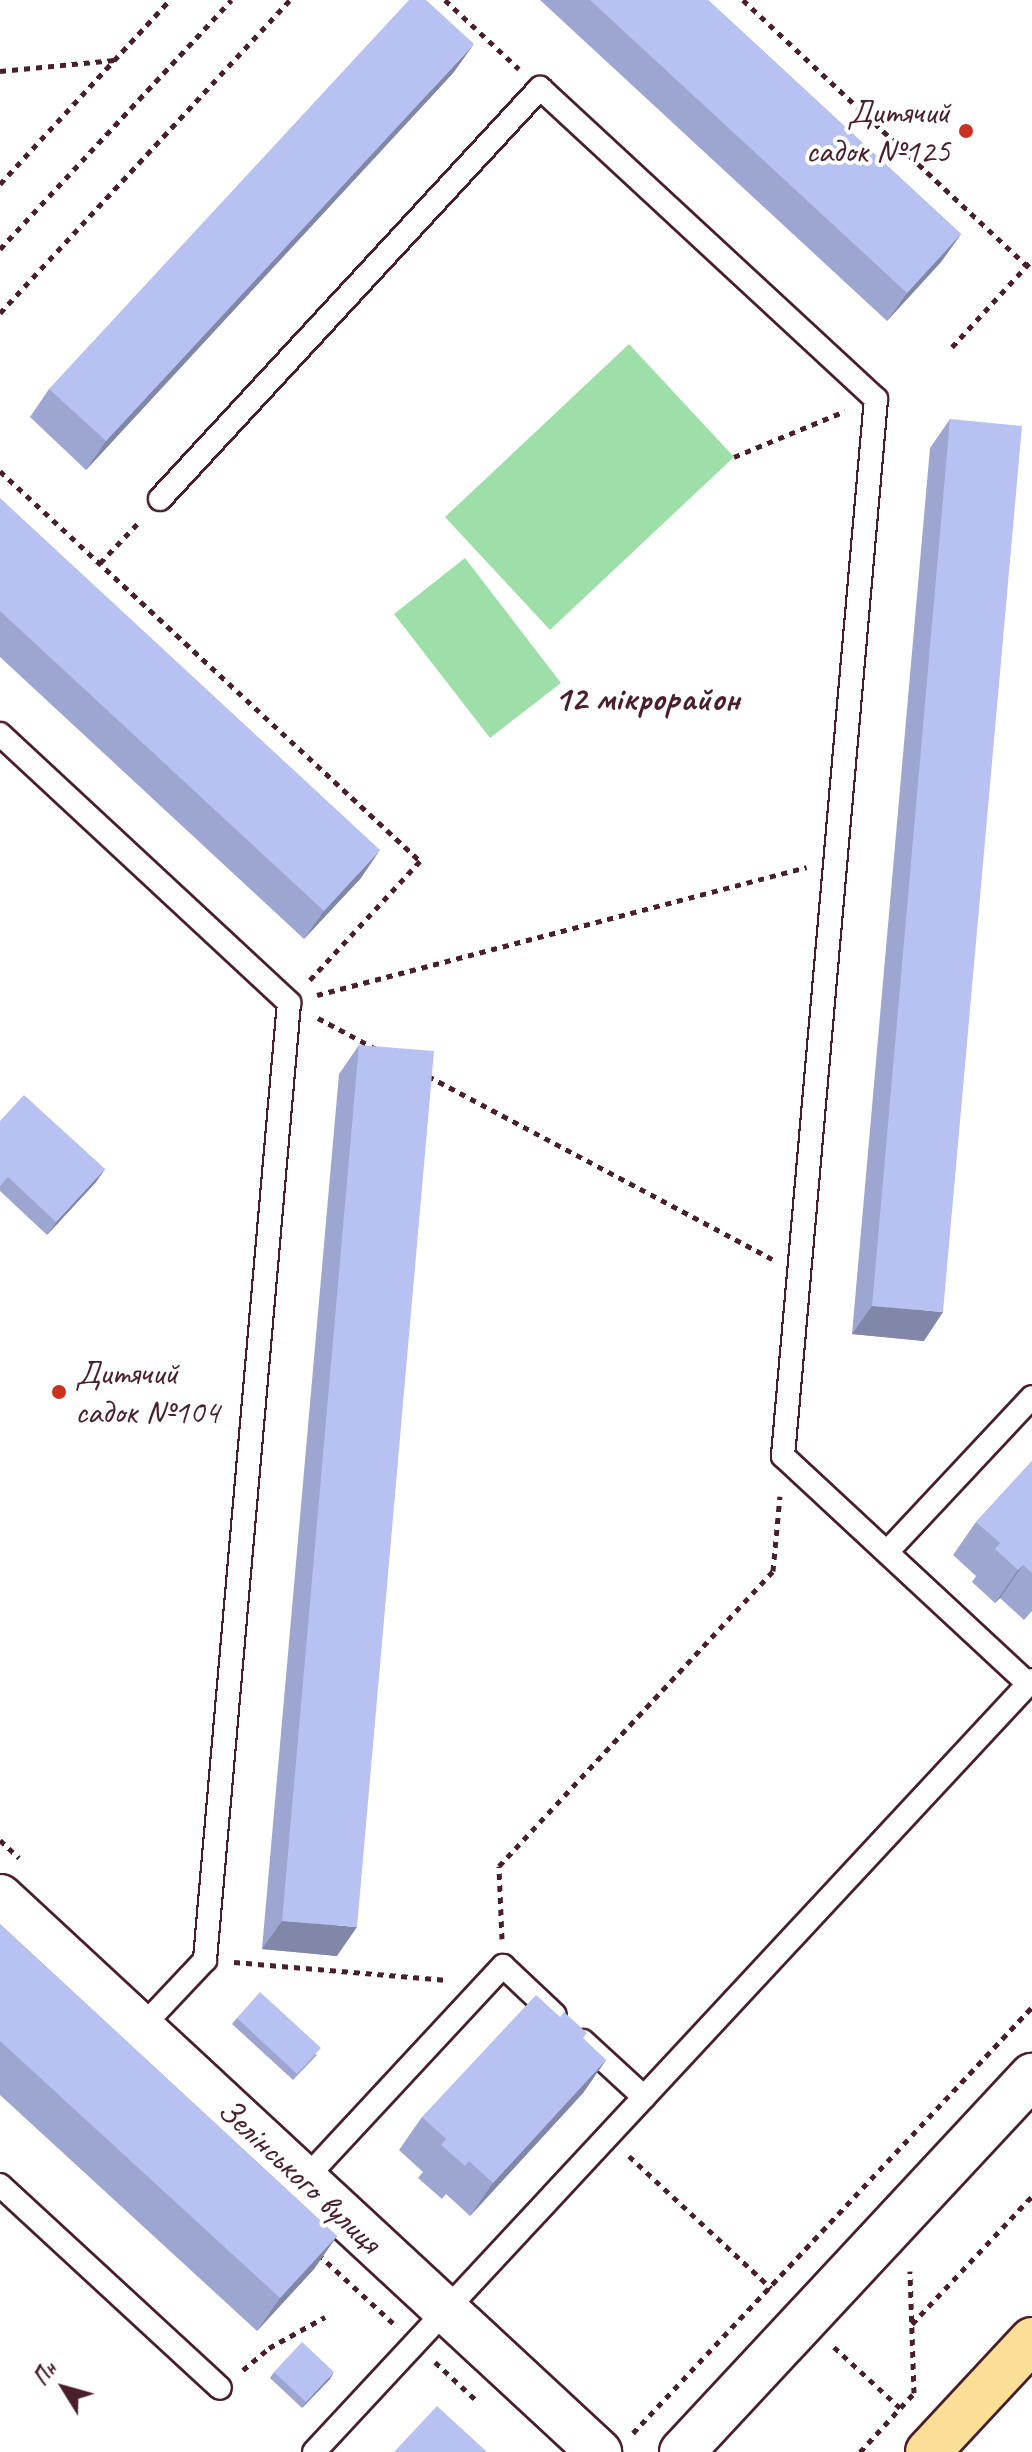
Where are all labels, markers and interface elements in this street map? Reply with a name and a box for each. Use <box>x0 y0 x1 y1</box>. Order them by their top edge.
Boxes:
place label: Дитячий садок №125 <box>806 91 950 170</box>
marker: Дитячий садок №125 <box>957 122 975 140</box>
district label: 12 мікрорайон <box>554 677 740 721</box>
place label: Дитячий садок №104 <box>75 1352 219 1432</box>
marker: Дитячий садок №104 <box>50 1383 68 1401</box>
street label: Зелінського вулиця <box>209 2088 391 2262</box>
north arrow <box>24 2348 104 2428</box>
text: Пн <box>27 2356 63 2391</box>

